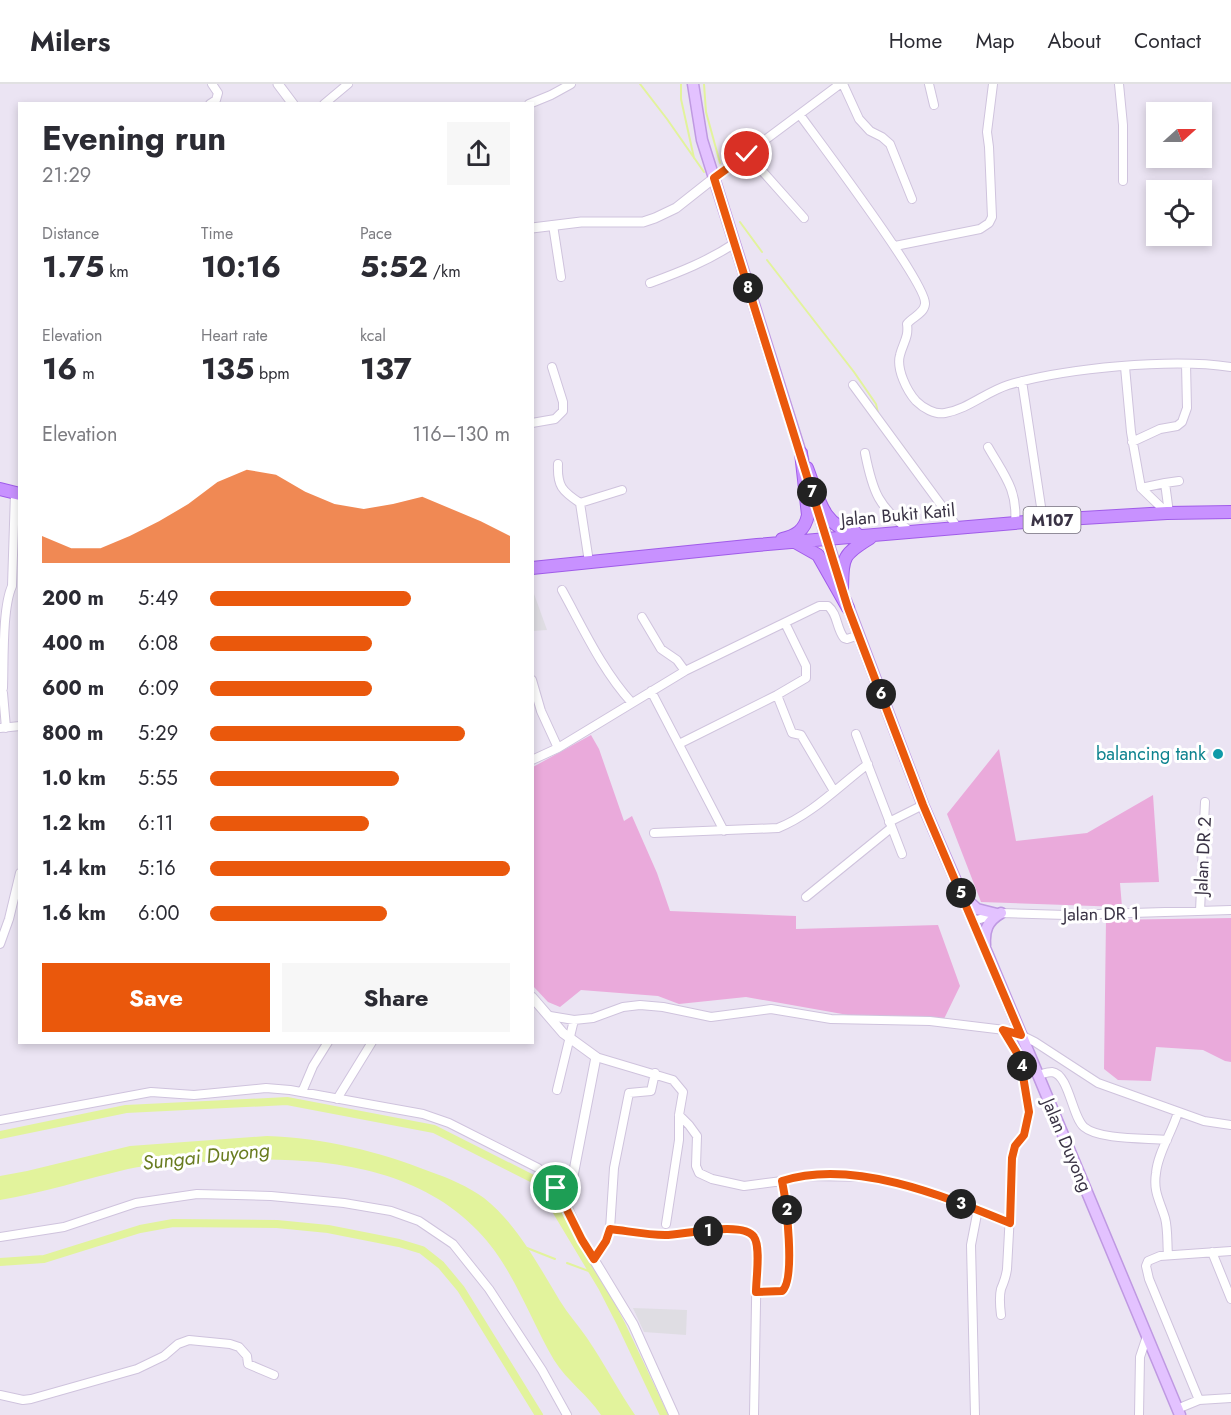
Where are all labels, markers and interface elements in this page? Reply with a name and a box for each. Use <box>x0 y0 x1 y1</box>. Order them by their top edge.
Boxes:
text: Milers <box>30 21 111 62</box>
text: Home <box>889 26 942 56</box>
text: Map <box>975 26 1015 56</box>
text: About <box>1048 26 1101 56</box>
text: Contact <box>1134 26 1201 56</box>
north arrow <box>1146 102 1212 168</box>
map controls <box>1146 102 1212 246</box>
text: Evening run <box>42 115 226 162</box>
button: share <box>447 122 510 185</box>
pin <box>721 128 772 179</box>
icon: check <box>730 137 763 170</box>
text: 21:29 <box>42 161 91 190</box>
button: locate <box>1146 180 1212 246</box>
text: Distance <box>42 222 99 245</box>
text: Time <box>201 222 233 245</box>
text: Pace <box>360 222 392 245</box>
text: 1.75 <box>42 245 104 288</box>
text: 10:16 <box>201 245 281 288</box>
text: 5:52 <box>360 245 428 288</box>
text: km <box>104 260 129 283</box>
text: /km <box>428 260 461 283</box>
pin: 8 <box>733 273 763 303</box>
text: 8 <box>743 276 753 299</box>
text: Elevation <box>42 324 102 347</box>
text: Heart rate <box>201 324 268 347</box>
text: kcal <box>360 324 386 347</box>
text: 16 <box>42 347 77 390</box>
text: 135 <box>201 347 254 390</box>
text: 137 <box>360 347 412 390</box>
text: m <box>77 362 95 385</box>
text: bpm <box>254 362 290 385</box>
text: Elevation <box>42 420 117 449</box>
text: 116–130 m <box>412 420 510 449</box>
pin: 7 <box>797 477 827 507</box>
text: 7 <box>807 480 817 503</box>
street label: Jalan Bukit Katil <box>838 497 956 533</box>
road number: M107 <box>1024 507 1080 533</box>
text: 200 m <box>42 584 104 613</box>
text: 5:49 <box>138 584 178 613</box>
text: 400 m <box>42 629 105 658</box>
text: 6:08 <box>138 629 178 658</box>
text: 600 m <box>42 674 104 703</box>
text: 6:09 <box>138 674 179 703</box>
pin: 6 <box>866 679 896 709</box>
text: 6 <box>876 682 886 705</box>
text: 800 m <box>42 719 103 748</box>
text: 5:29 <box>138 719 178 748</box>
place label: balancing tank <box>1096 741 1206 767</box>
marker: balancing tank <box>1211 747 1225 761</box>
text: 1.0 km <box>42 764 106 793</box>
text: 5:55 <box>138 764 178 793</box>
text: 1.2 km <box>42 809 106 838</box>
text: 6:11 <box>138 809 174 838</box>
street label: Jalan DR 2 <box>1188 816 1218 898</box>
text: 1.4 km <box>42 854 107 883</box>
text: 5:16 <box>138 854 176 883</box>
pin: 5 <box>946 878 976 908</box>
text: 5 <box>956 881 966 904</box>
text: 1.6 km <box>42 899 106 928</box>
text: 6:00 <box>138 899 180 928</box>
street label: Jalan DR 1 <box>1061 900 1139 928</box>
button: Save <box>42 963 270 1032</box>
button: Share <box>282 963 510 1032</box>
pin: 4 <box>1007 1051 1037 1081</box>
text: 4 <box>1016 1054 1028 1077</box>
street label: Jalan Duyong <box>1035 1092 1098 1196</box>
water label: Sungai Duyong <box>141 1135 271 1178</box>
pin <box>530 1162 581 1213</box>
icon: arrive <box>539 1171 572 1204</box>
pin: 3 <box>946 1189 976 1219</box>
text: 3 <box>956 1192 966 1215</box>
pin: 2 <box>772 1195 802 1225</box>
text: 2 <box>782 1198 792 1221</box>
pin: 1 <box>693 1216 723 1246</box>
text: 1 <box>704 1219 712 1242</box>

